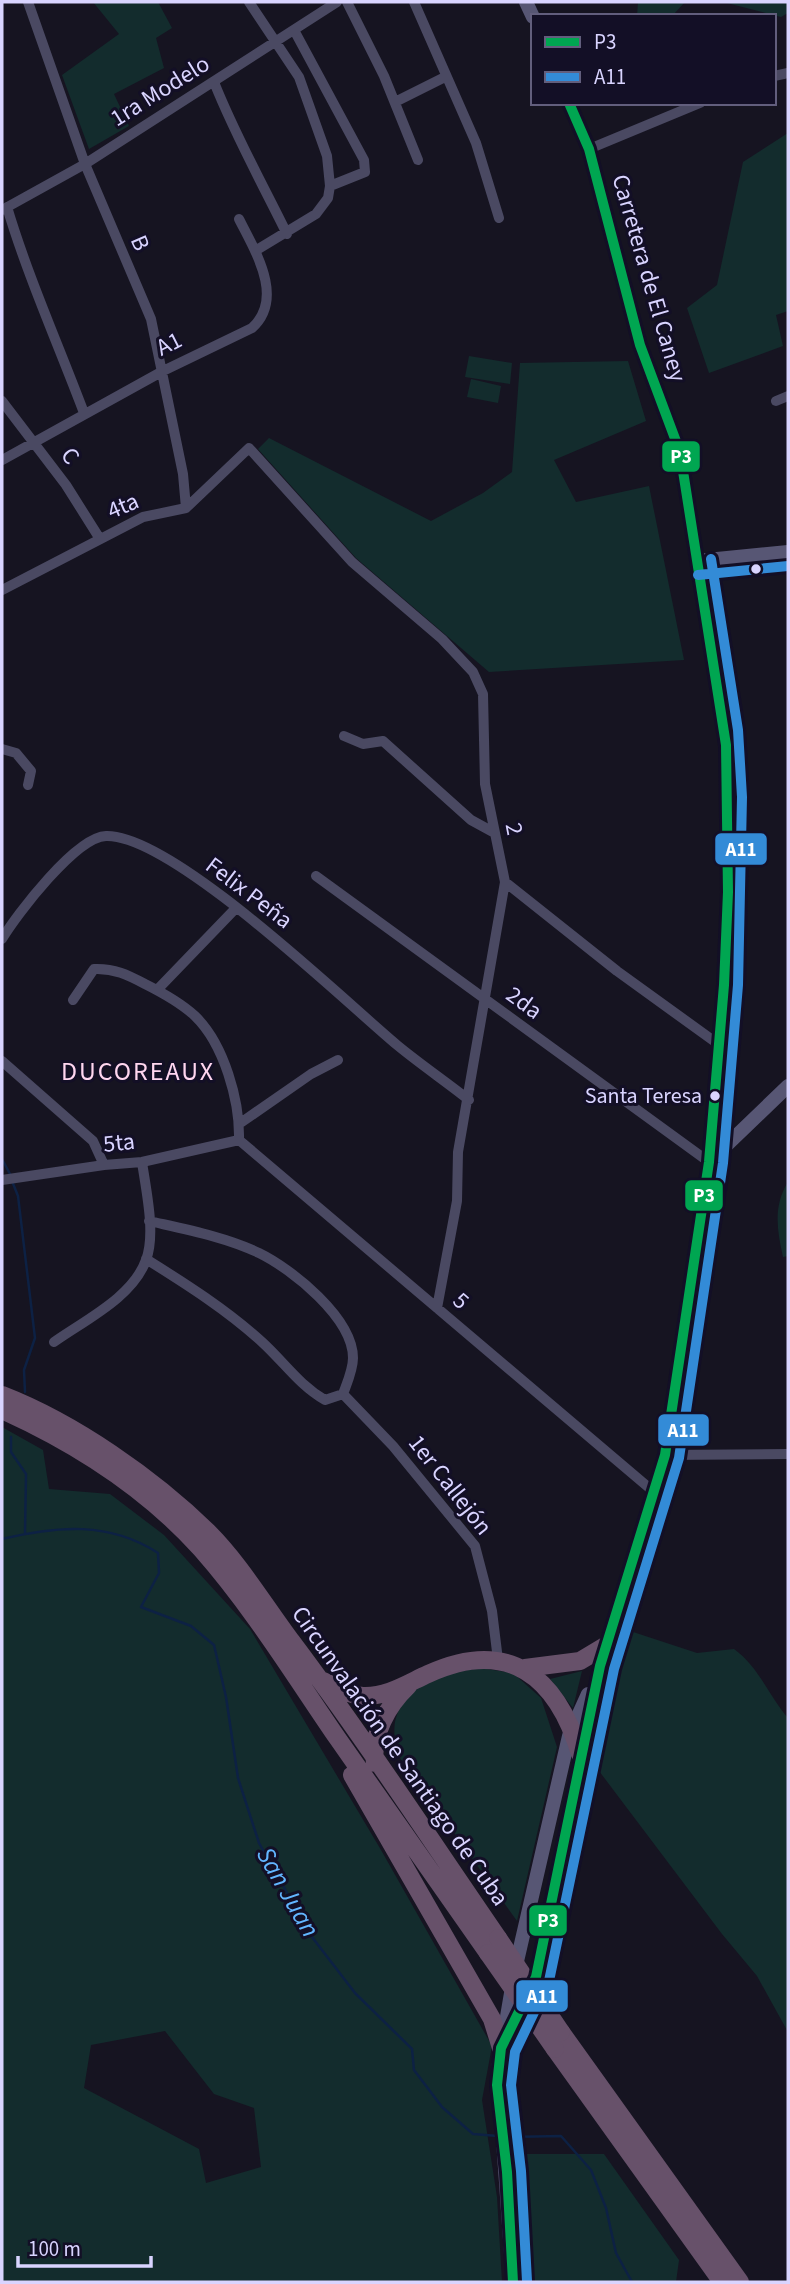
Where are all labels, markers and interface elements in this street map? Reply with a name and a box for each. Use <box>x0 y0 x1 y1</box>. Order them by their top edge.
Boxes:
legend <box>531 14 776 105</box>
text: P3 <box>594 27 616 57</box>
street label: 1ra Modelo <box>103 47 217 135</box>
text: A11 <box>594 62 626 92</box>
street label: Carretera de El Caney <box>603 170 695 386</box>
street label: B <box>121 230 159 256</box>
street label: A1 <box>150 323 188 365</box>
street label: C <box>52 440 88 472</box>
line badge: P3 <box>661 440 701 473</box>
text: P3 <box>670 444 692 471</box>
street label: 4ta <box>102 484 144 528</box>
unlabelled marker <box>749 562 763 576</box>
street label: 2 <box>496 820 532 838</box>
line badge: A11 <box>714 832 768 866</box>
text: A11 <box>725 837 756 864</box>
street label: Felix Peña <box>198 849 300 937</box>
street label: 2da <box>499 978 549 1028</box>
district label: DUCOREAUX <box>61 1053 215 1090</box>
place label: Santa Teresa <box>585 1080 702 1112</box>
marker: Santa Teresa <box>708 1089 722 1103</box>
street label: 5ta <box>101 1124 137 1162</box>
line badge: P3 <box>684 1179 724 1212</box>
text: P3 <box>693 1183 715 1210</box>
street label: 5 <box>445 1284 477 1318</box>
line badge: A11 <box>657 1413 710 1447</box>
text: A11 <box>667 1418 698 1445</box>
street label: 1er Callejón <box>400 1427 500 1543</box>
street label: Circunvalación de Santiago de Cuba <box>283 1599 517 1913</box>
water label: San Juan <box>247 1840 329 1944</box>
line badge: P3 <box>528 1904 568 1937</box>
text: P3 <box>537 1908 559 1935</box>
line badge: A11 <box>515 1979 569 2013</box>
text: A11 <box>526 1984 557 2011</box>
scale bar <box>18 2224 150 2268</box>
text: 100 m <box>28 2234 81 2264</box>

